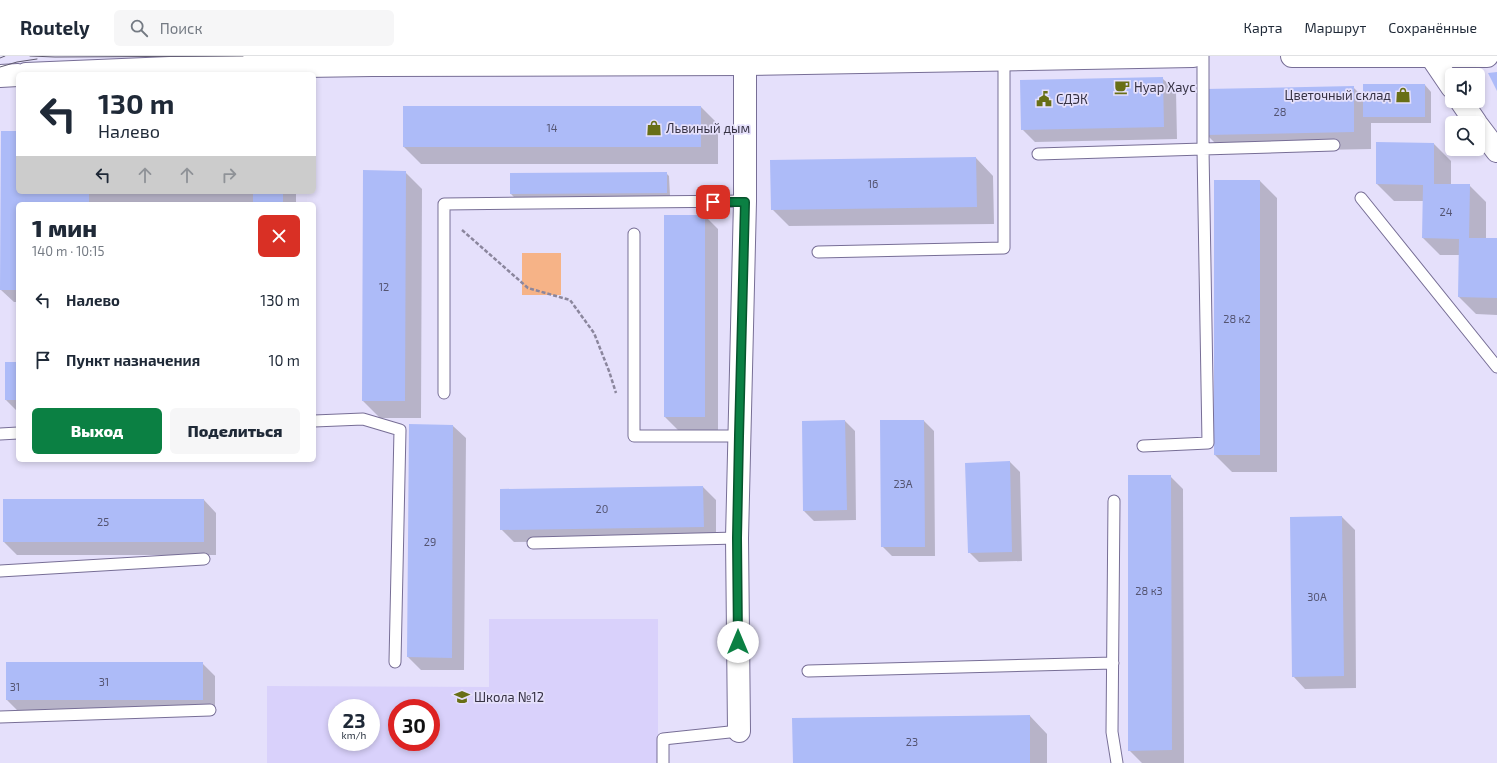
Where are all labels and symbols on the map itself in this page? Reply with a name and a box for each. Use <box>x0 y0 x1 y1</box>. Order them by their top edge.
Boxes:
cafe icon: Нуар Хаус <box>1113 78 1131 96</box>
place label: Нуар Хаус <box>1134 79 1196 95</box>
shop icon: Цветочный склад <box>1394 86 1412 104</box>
place label: Цветочный склад <box>1285 87 1391 103</box>
public building icon: СДЭК <box>1035 90 1053 108</box>
place label: СДЭК <box>1056 91 1088 107</box>
house number: 28 <box>1274 105 1286 118</box>
shop icon: Львиный дым <box>645 119 663 137</box>
place label: Львиный дым <box>666 120 750 136</box>
house number: 14 <box>546 121 558 134</box>
house number: 16 <box>868 177 878 190</box>
pin <box>696 185 730 219</box>
house number: 24 <box>1440 205 1453 218</box>
house number: 12 <box>379 280 389 293</box>
house number: 28 к2 <box>1223 312 1251 325</box>
house number: 23А <box>893 477 913 490</box>
house number: 20 <box>596 502 608 515</box>
house number: 25 <box>97 515 109 528</box>
house number: 29 <box>424 535 436 548</box>
house number: 28 к3 <box>1135 584 1163 597</box>
house number: 30А <box>1307 590 1327 603</box>
position arrow <box>717 621 759 663</box>
house number: 31 <box>99 675 109 688</box>
house number: 31 <box>10 680 20 693</box>
school or university icon: Школа №12 <box>453 688 471 706</box>
place label: Школа №12 <box>474 689 544 705</box>
speed limit sign: 30 <box>388 699 440 751</box>
house number: 23 <box>906 735 918 748</box>

